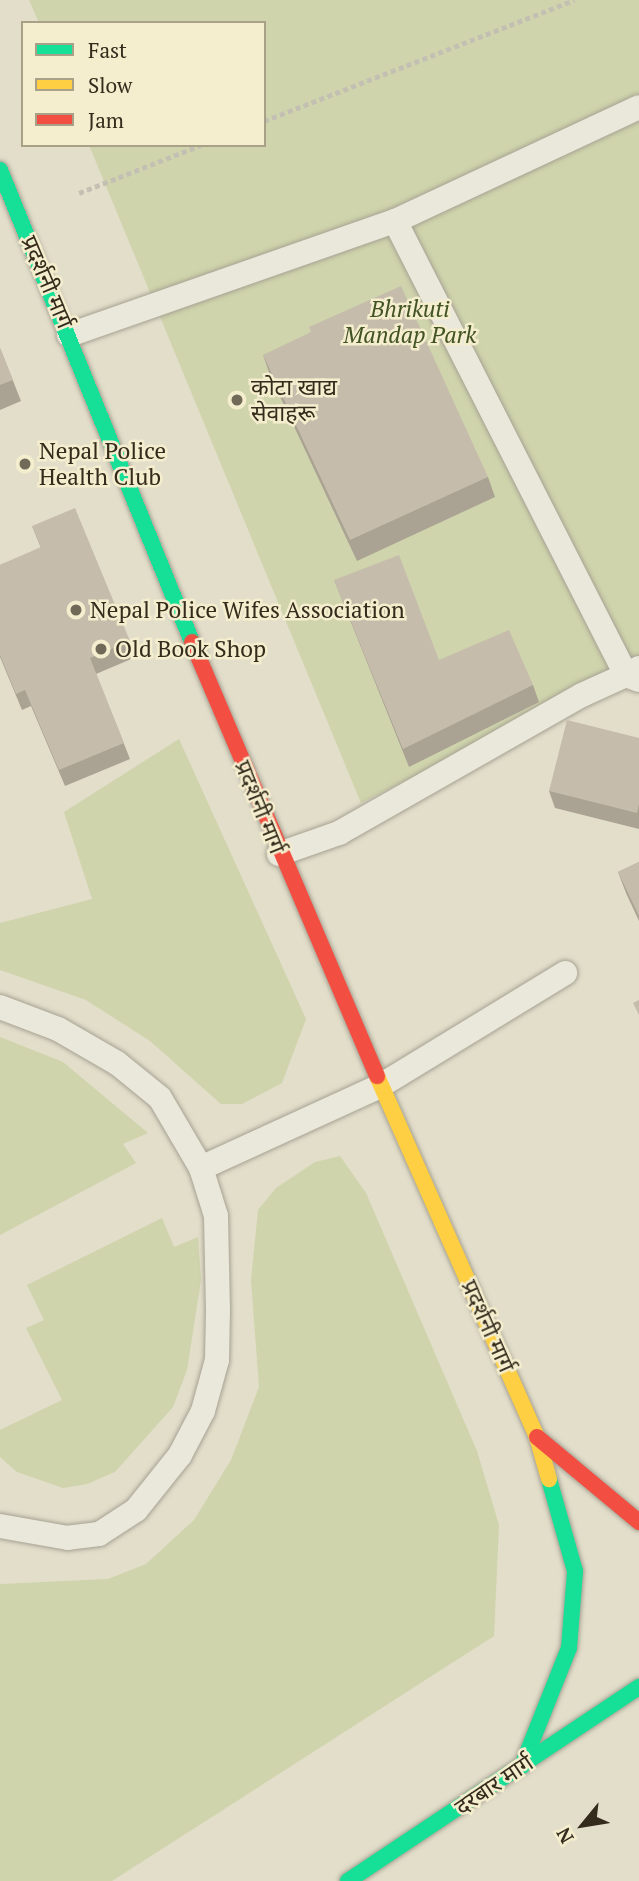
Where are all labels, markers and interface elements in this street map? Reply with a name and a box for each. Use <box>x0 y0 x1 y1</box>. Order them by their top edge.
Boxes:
legend <box>21 21 266 147</box>
text: Fast <box>88 36 127 64</box>
text: Slow <box>88 71 132 99</box>
text: Jam <box>88 106 124 134</box>
street label: प्रदर्शनी मार्ग <box>15 232 79 332</box>
park label: Bhrikuti Mandap Park <box>344 295 476 349</box>
place label: कोटा खाद्य सेवाहरू <box>251 373 337 427</box>
marker: कोटा खाद्य सेवाहरू <box>229 392 245 408</box>
place label: Nepal Police Health Club <box>39 437 166 491</box>
marker: Nepal Police Health Club <box>17 456 33 472</box>
place label: Nepal Police Wifes Association <box>90 596 405 624</box>
marker: Nepal Police Wifes Association <box>68 602 84 618</box>
place label: Old Book Shop <box>115 635 266 663</box>
marker: Old Book Shop <box>93 641 109 657</box>
street label: प्रदर्शनी मार्ग <box>229 756 291 858</box>
street label: प्रदर्शनी मार्ग <box>455 1276 521 1376</box>
street label: दरबार मार्ग <box>450 1749 538 1821</box>
north arrow <box>548 1790 618 1860</box>
text: N <box>550 1823 579 1848</box>

